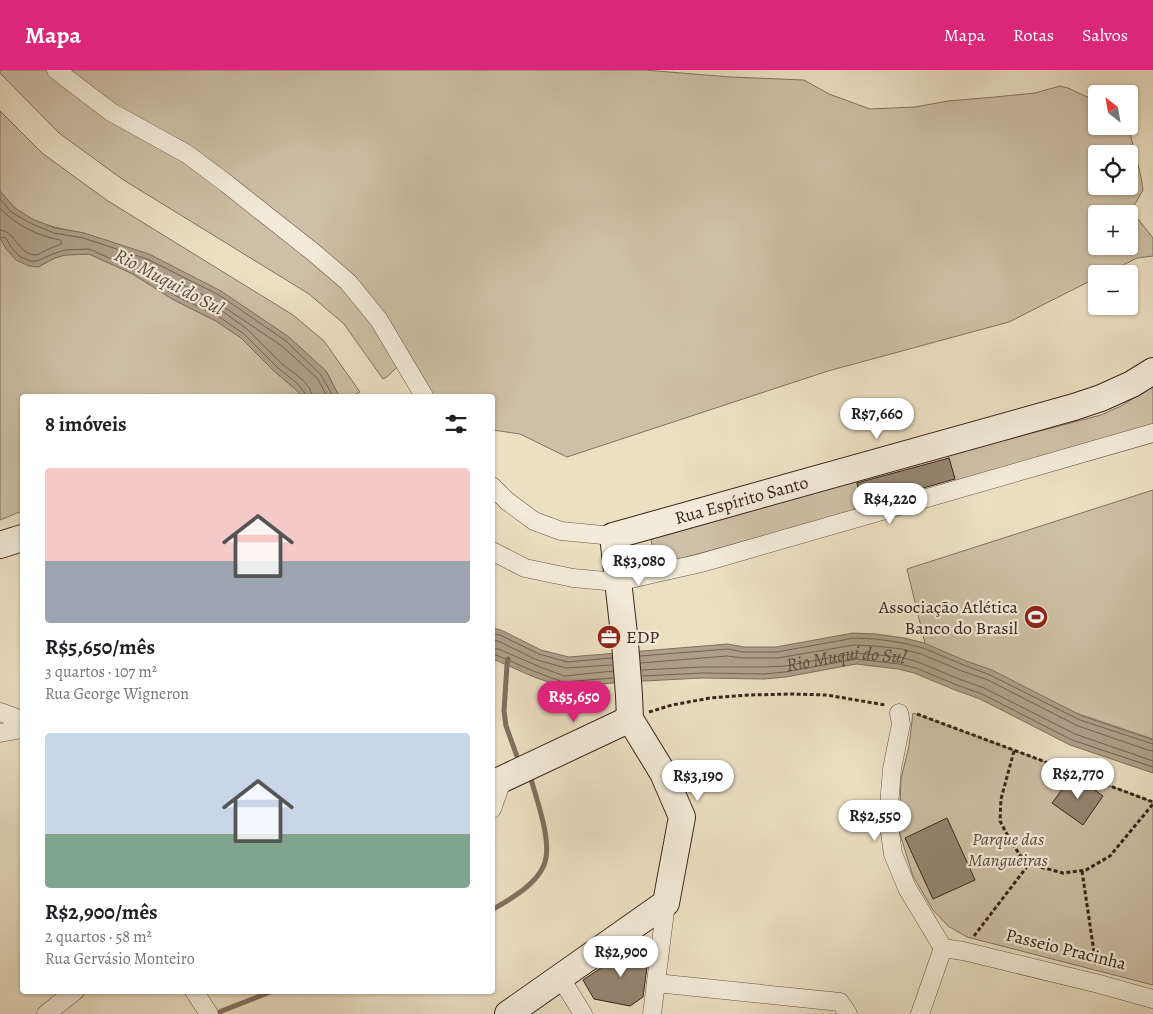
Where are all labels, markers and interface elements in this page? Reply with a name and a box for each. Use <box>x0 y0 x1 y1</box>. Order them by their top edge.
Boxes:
text: Mapa <box>25 19 81 51</box>
text: Mapa <box>944 23 985 47</box>
text: Rotas <box>1013 23 1054 47</box>
text: Salvos <box>1082 23 1128 47</box>
north arrow <box>1088 85 1138 135</box>
map controls <box>1088 85 1138 315</box>
button: locate <box>1088 145 1138 195</box>
button: + <box>1088 205 1138 255</box>
water label: Rio Muqui do Sul <box>110 242 229 322</box>
button: − <box>1088 265 1138 315</box>
pin: R$7,660 <box>831 398 923 440</box>
text: R$7,660 <box>851 403 903 425</box>
text: 8 imóveis <box>45 410 127 438</box>
icon: filters <box>442 410 470 438</box>
street label: Rua Espírito Santo <box>672 470 811 530</box>
pin: R$4,220 <box>844 482 936 525</box>
text: R$4,220 <box>863 488 917 510</box>
icon: home <box>213 501 303 591</box>
pin: R$3,080 <box>593 544 685 587</box>
text: R$3,080 <box>613 550 665 572</box>
place label: Associação Atlética Banco do Brasil <box>878 595 1019 640</box>
sports icon: Associação Atlética Banco do Brasil <box>1023 604 1049 630</box>
office icon: EDP <box>596 624 622 650</box>
place label: EDP <box>626 625 659 649</box>
text: R$5,650/mês <box>45 633 155 661</box>
water label: Rio Muqui do Sul <box>784 640 909 679</box>
text: 3 quartos · 107 m² <box>45 661 157 683</box>
pin: R$5,650 <box>528 680 620 723</box>
text: Rua George Wigneron <box>45 683 189 705</box>
text: R$5,650 <box>548 686 600 708</box>
pin: R$2,770 <box>1032 758 1124 800</box>
pin: R$3,190 <box>652 760 744 802</box>
text: R$2,770 <box>1052 763 1104 785</box>
text: R$3,190 <box>673 765 723 787</box>
icon: home <box>213 766 303 856</box>
pin: R$2,550 <box>829 800 921 842</box>
text: R$2,550 <box>849 805 901 827</box>
park label: Parque das Mangueiras <box>968 827 1048 872</box>
text: R$2,900/mês <box>45 898 158 926</box>
street label: Passeio Pracinha <box>1003 922 1129 976</box>
text: 2 quartos · 58 m² <box>45 926 152 948</box>
pin: R$2,900 <box>575 936 667 978</box>
text: R$2,900 <box>594 941 648 963</box>
text: Rua Gervásio Monteiro <box>45 948 195 970</box>

